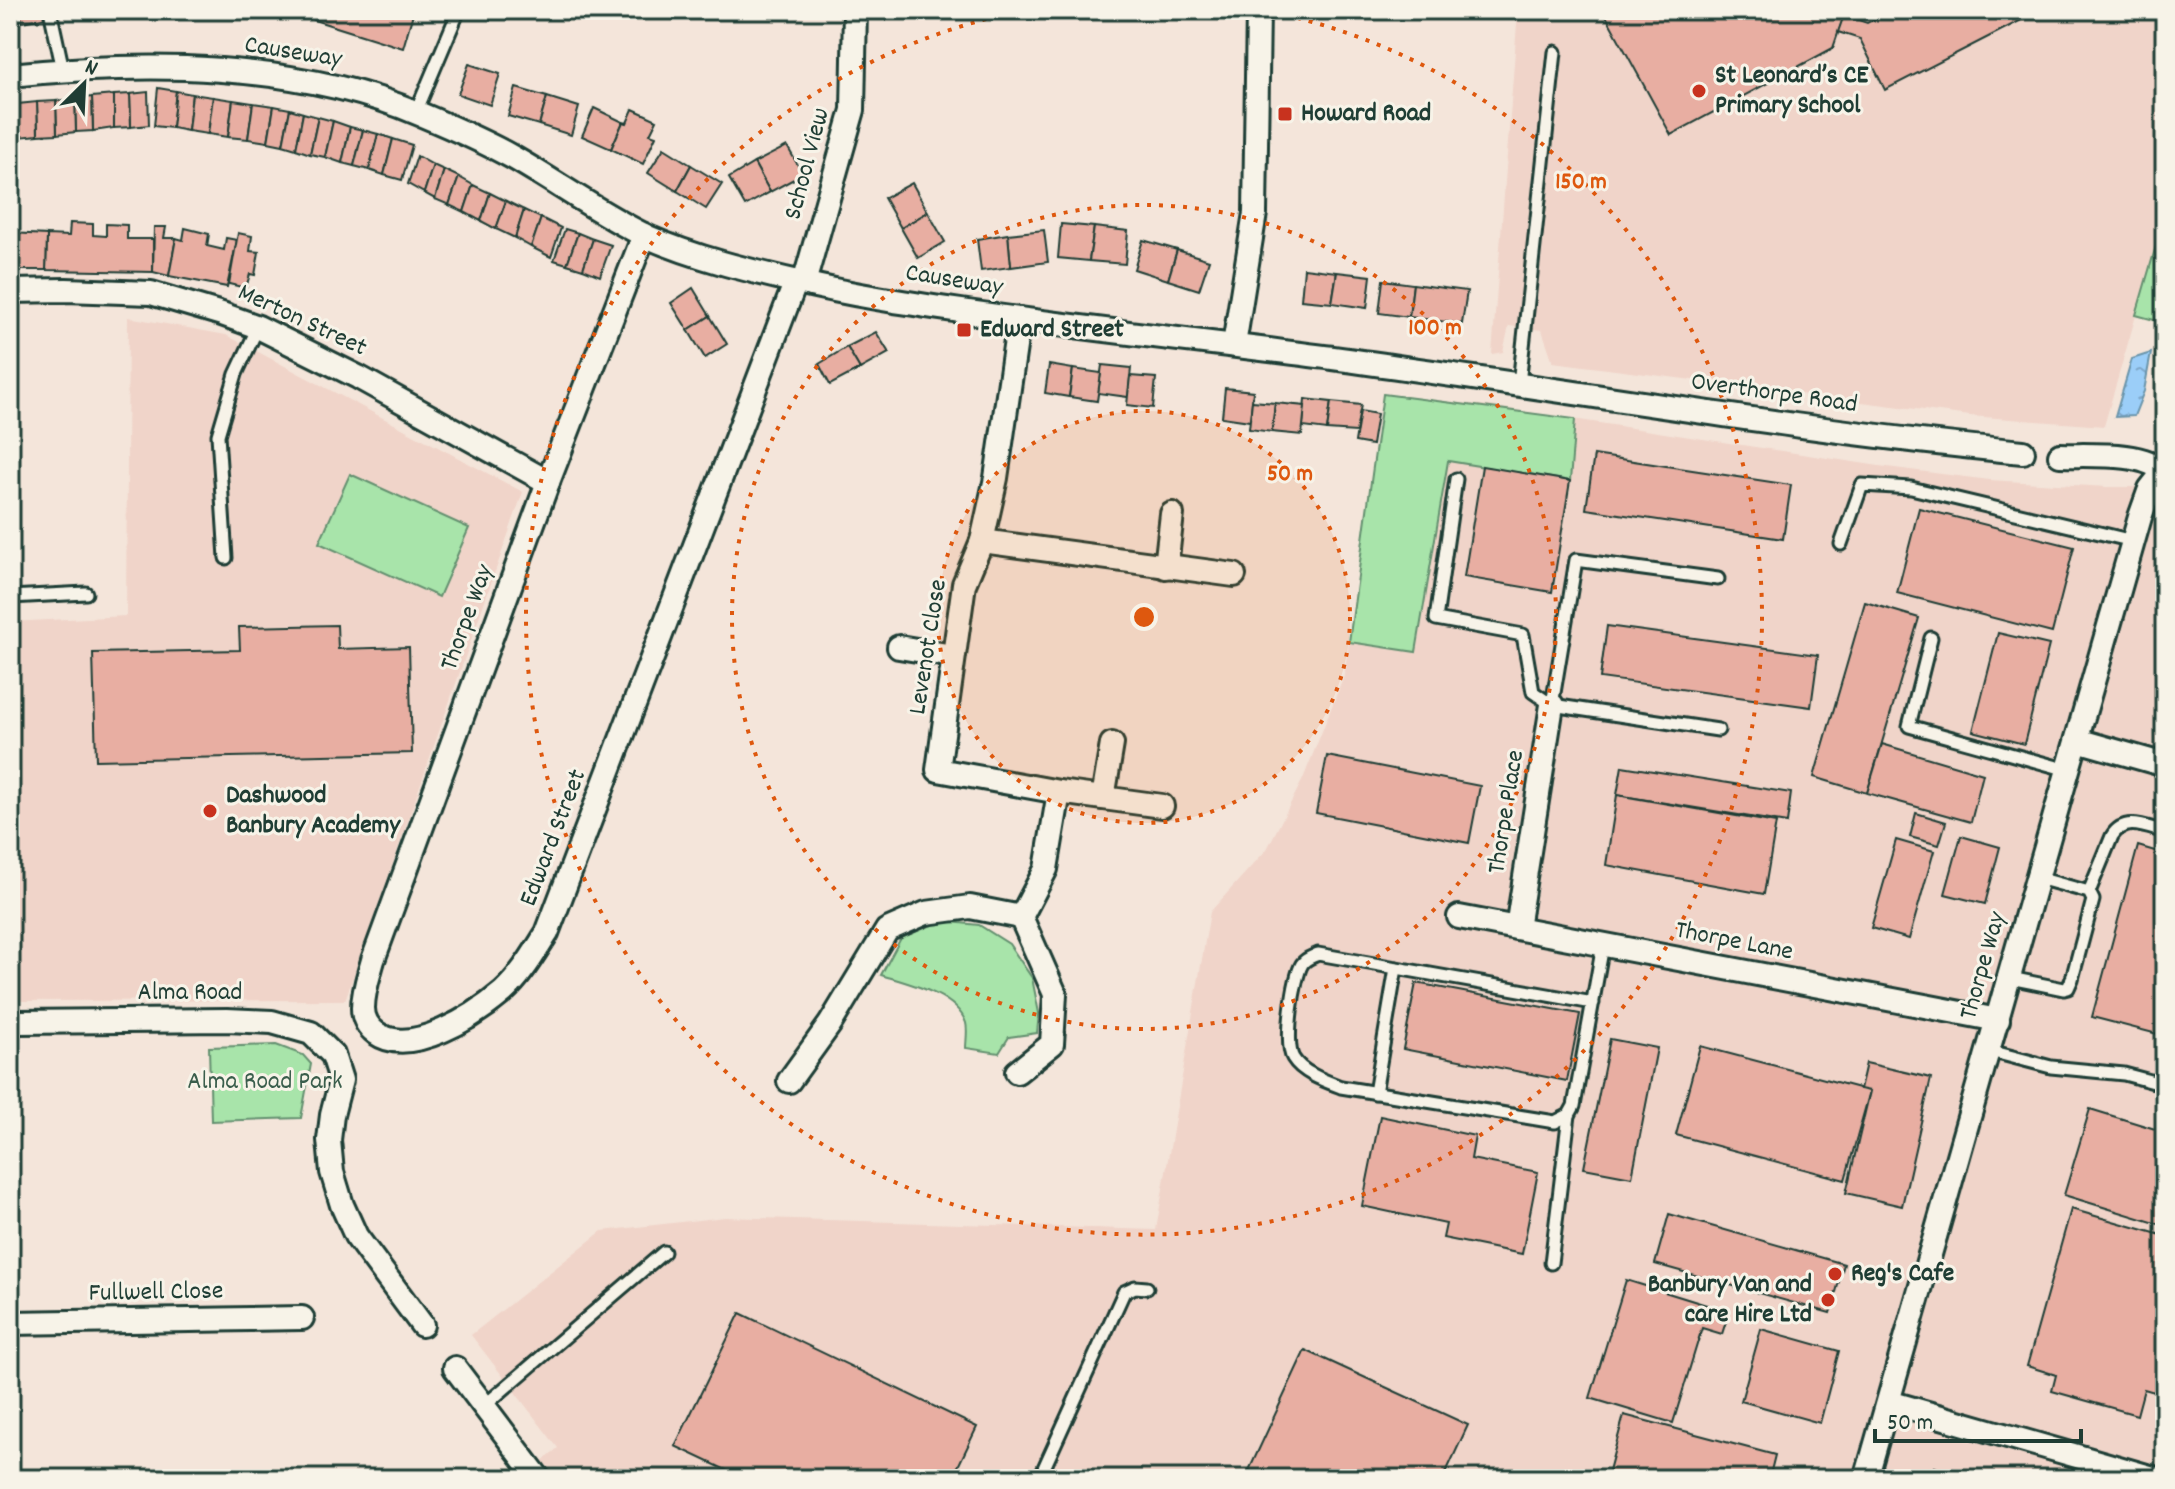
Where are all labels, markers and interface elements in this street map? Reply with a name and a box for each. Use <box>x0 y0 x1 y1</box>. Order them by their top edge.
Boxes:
street label: Causeway <box>242 27 345 79</box>
north arrow <box>44 44 124 124</box>
text: N <box>79 53 102 85</box>
place label: St Leonard’s CE Primary School <box>1715 58 1869 125</box>
marker: St Leonard’s CE Primary School <box>1690 82 1708 100</box>
place label: Howard Road <box>1301 96 1431 133</box>
street label: School View <box>775 104 841 224</box>
marker: Howard Road <box>1276 105 1294 123</box>
text: 150 m <box>1555 166 1607 200</box>
street label: Causeway <box>903 255 1006 307</box>
street label: Merton Street <box>231 275 373 367</box>
place label: Edward Street <box>980 312 1124 349</box>
text: 100 m <box>1408 312 1462 346</box>
marker: Edward Street <box>955 321 973 339</box>
street label: Overthorpe Road <box>1688 364 1860 424</box>
text: 50 m <box>1267 458 1313 492</box>
street label: Thorpe Way <box>432 559 504 676</box>
street label: Levenot Close <box>900 577 958 717</box>
centre of rings <box>1130 603 1158 631</box>
street label: Thorpe Place <box>1479 747 1535 877</box>
street label: Edward Street <box>511 764 597 912</box>
place label: Dashwood Banbury Academy <box>226 778 401 845</box>
marker: Dashwood Banbury Academy <box>201 802 219 820</box>
street label: Thorpe Way <box>1951 907 2017 1024</box>
street label: Thorpe Lane <box>1672 912 1796 972</box>
street label: Alma Road <box>137 975 243 1012</box>
park label: Alma Road Park <box>187 1064 343 1101</box>
place label: Reg's Cafe <box>1851 1256 1954 1293</box>
marker: Reg's Cafe <box>1826 1265 1844 1283</box>
place label: Banbury Van and care Hire Ltd <box>1648 1267 1812 1334</box>
street label: Fullwell Close <box>88 1273 224 1313</box>
marker: Banbury Van and care Hire Ltd <box>1819 1291 1837 1309</box>
scale bar <box>1875 1393 2081 1443</box>
text: 50 m <box>1887 1407 1933 1441</box>

